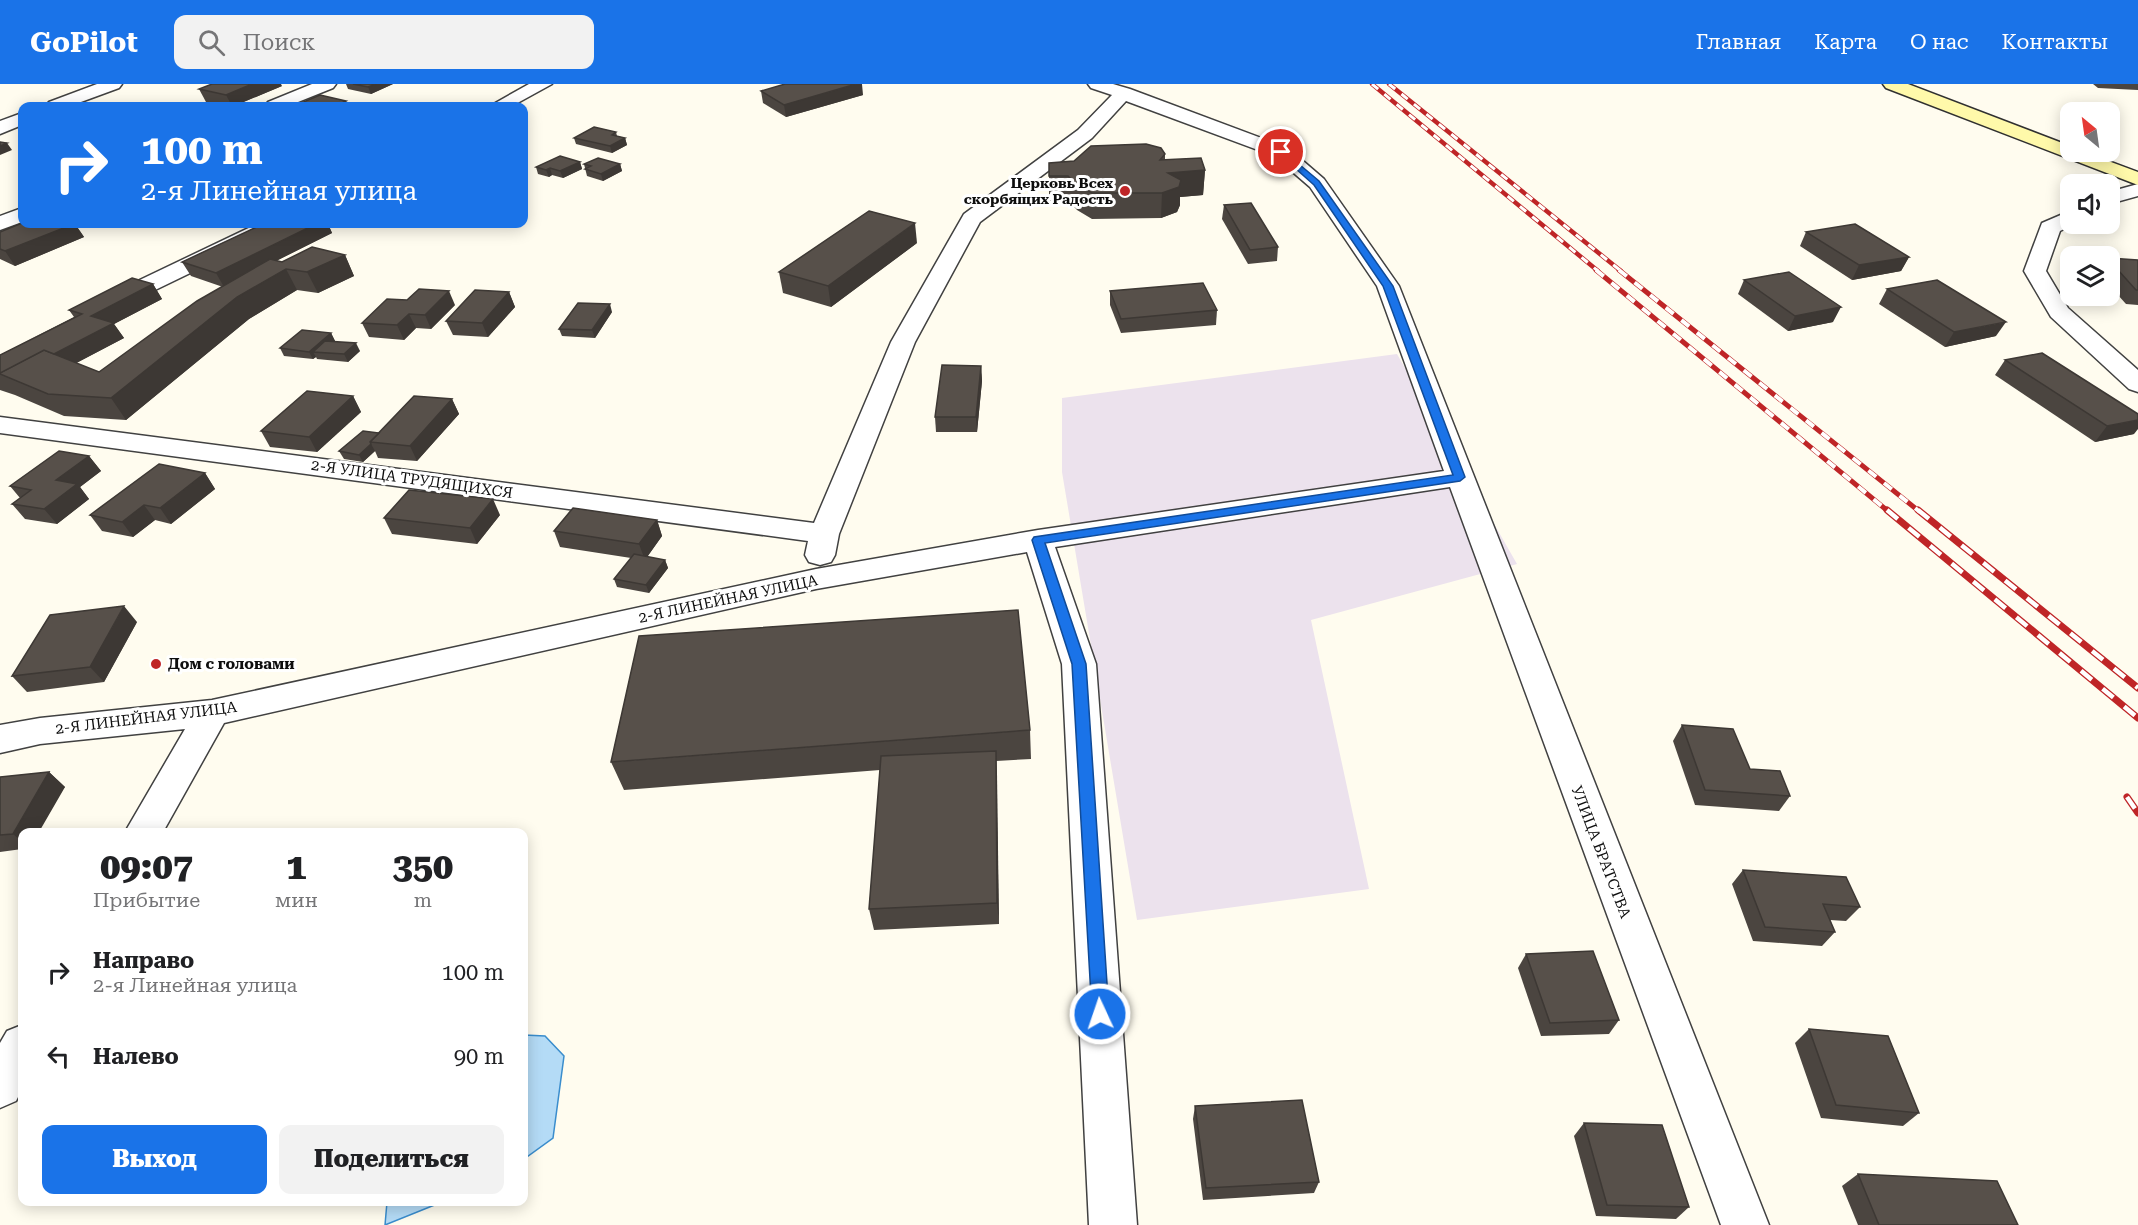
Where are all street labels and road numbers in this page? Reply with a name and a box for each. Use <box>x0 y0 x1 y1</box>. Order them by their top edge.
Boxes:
street label: 2-Я УЛИЦА ТРУДЯЩИХСЯ <box>310 456 514 502</box>
street label: 2-Я ЛИНЕЙНАЯ УЛИЦА <box>637 571 820 627</box>
street label: 2-Я ЛИНЕЙНАЯ УЛИЦА <box>54 698 238 738</box>
street label: УЛИЦА БРАТСТВА <box>1567 783 1635 921</box>

